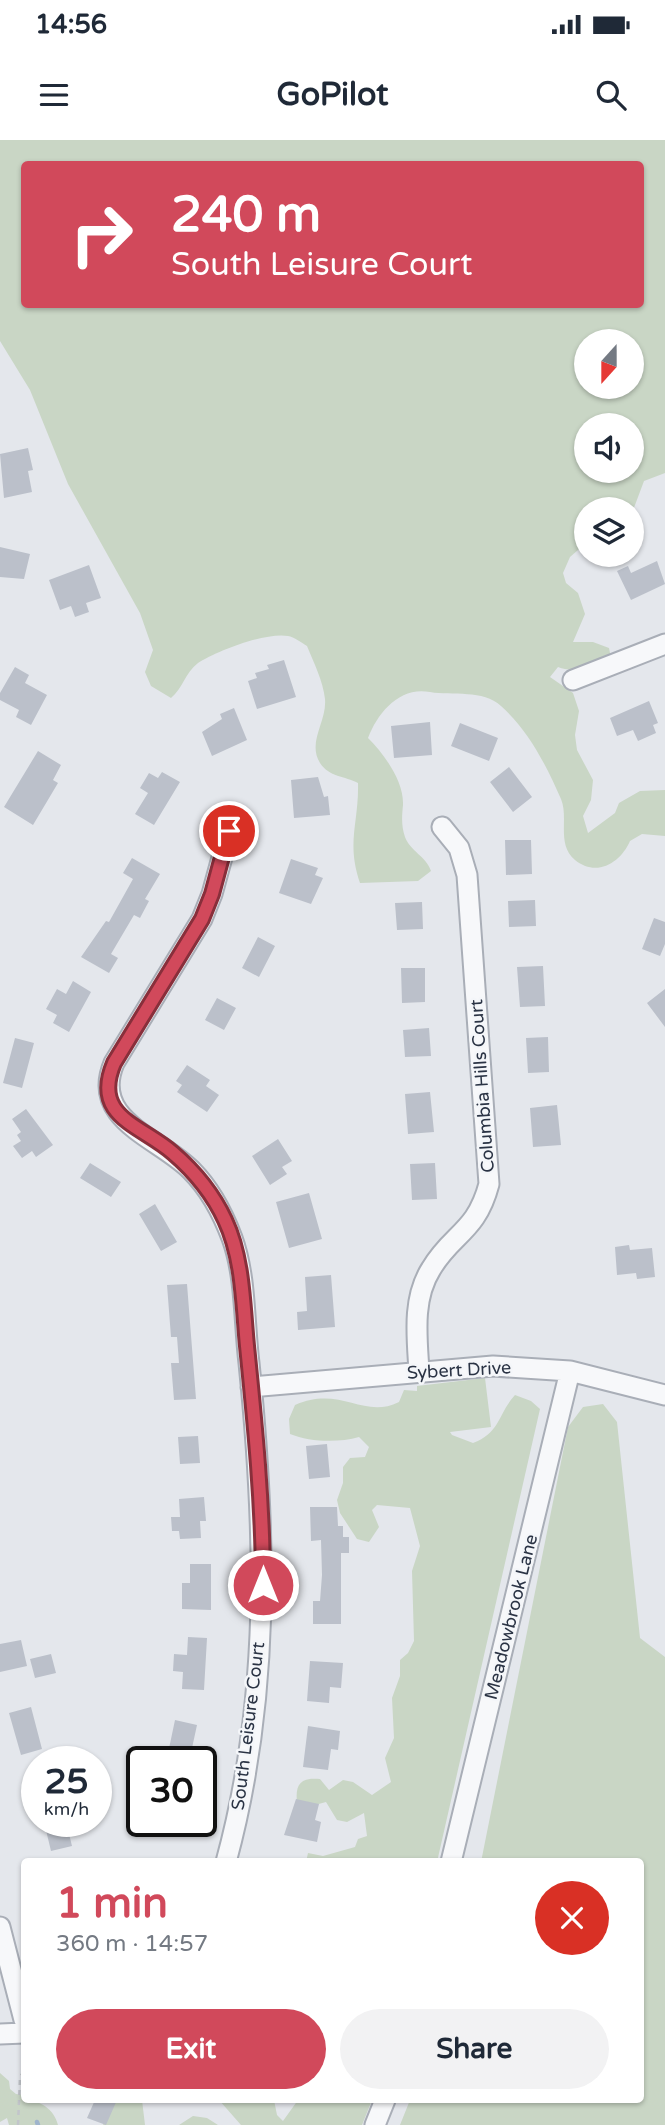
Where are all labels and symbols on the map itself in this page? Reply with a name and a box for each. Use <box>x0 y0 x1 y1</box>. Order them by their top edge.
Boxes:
north arrow <box>574 329 644 399</box>
pin <box>199 801 259 861</box>
street label: Columbia Hills Court <box>465 998 499 1173</box>
street label: Sybert Drive <box>406 1356 512 1384</box>
street label: Meadowbrook Lane <box>480 1532 542 1702</box>
position arrow <box>226 1548 300 1622</box>
street label: South Leisure Court <box>227 1640 269 1811</box>
speed limit sign: 30 <box>126 1746 217 1837</box>

